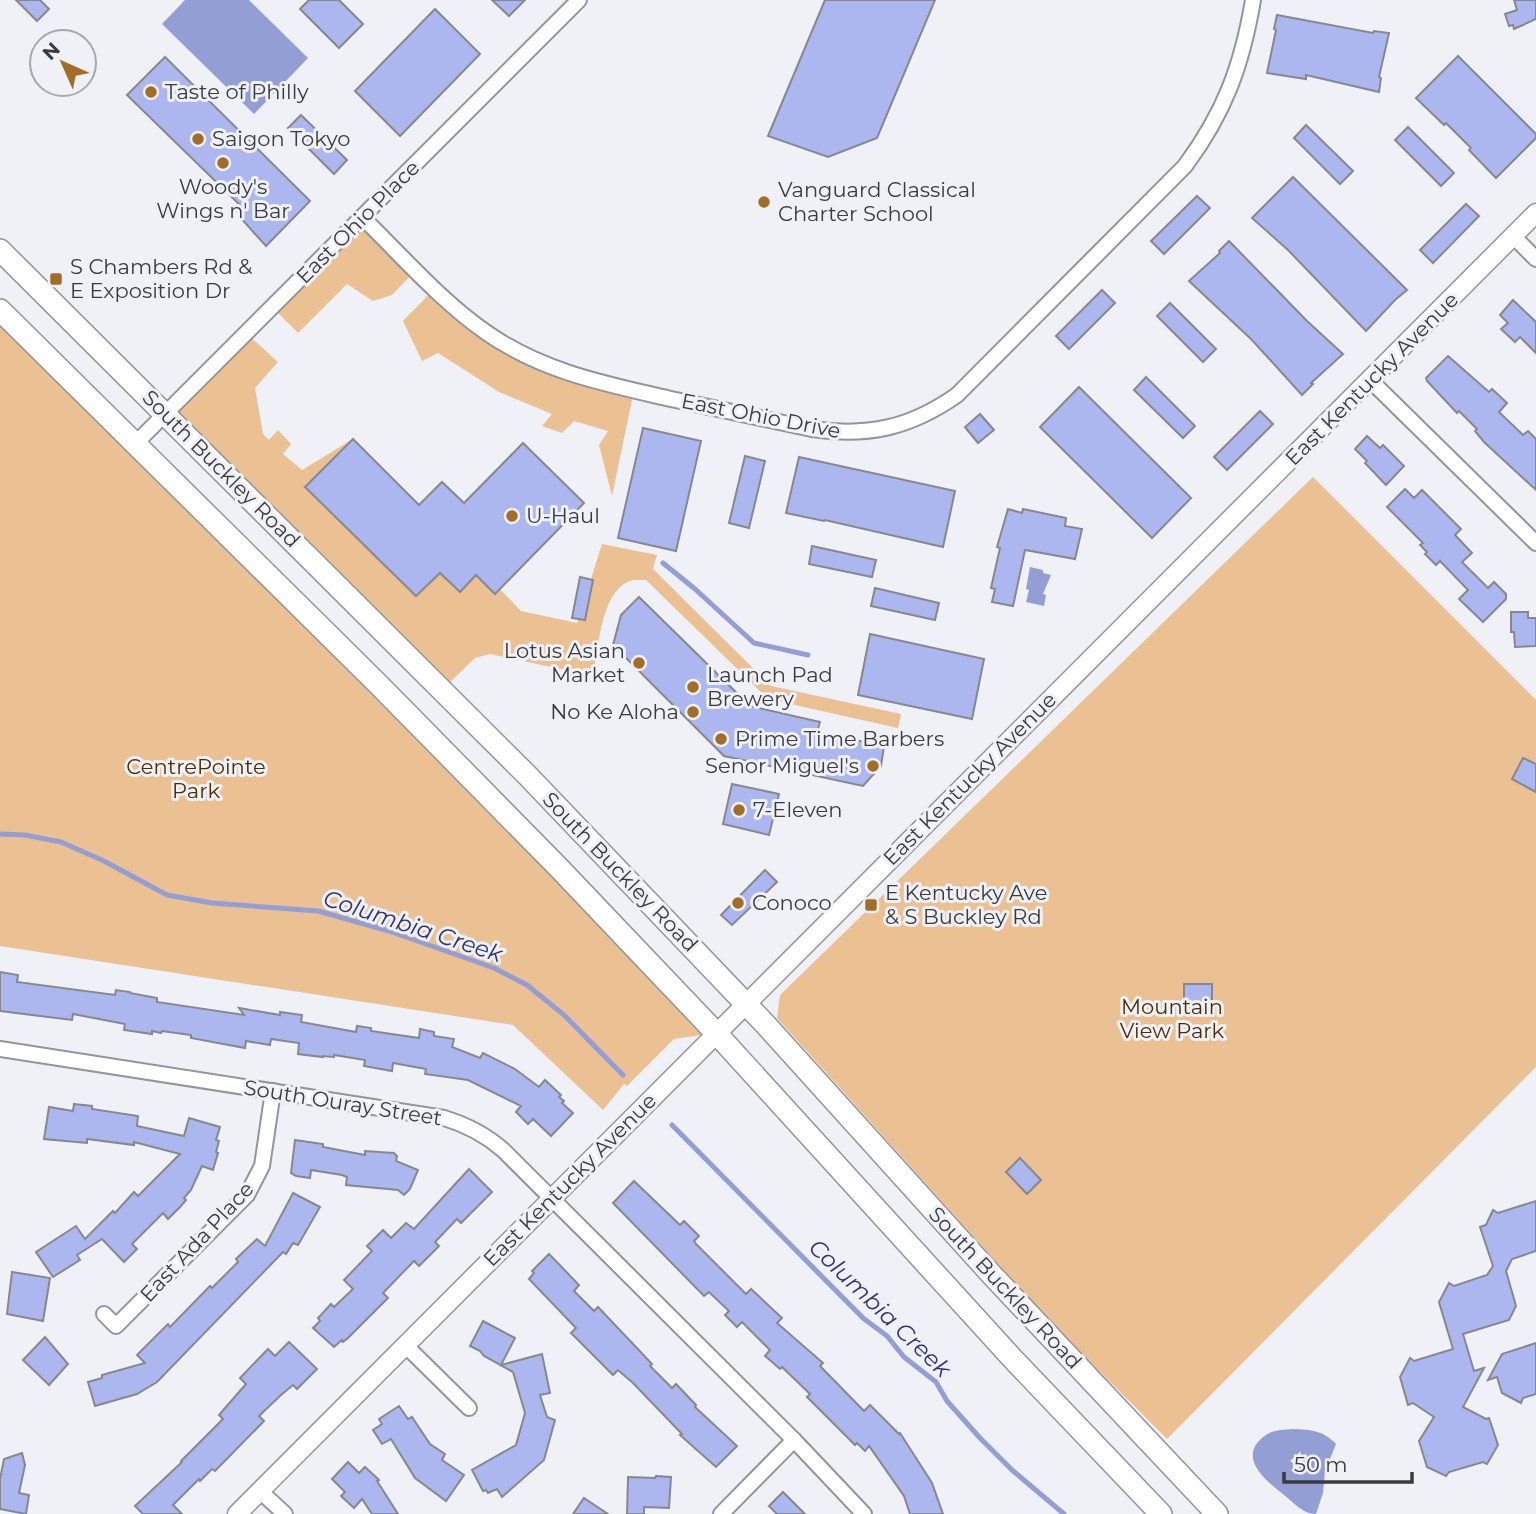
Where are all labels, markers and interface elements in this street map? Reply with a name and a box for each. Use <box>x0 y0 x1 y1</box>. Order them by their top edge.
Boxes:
north arrow <box>28 28 98 98</box>
text: N <box>38 38 65 65</box>
place label: Taste of Philly <box>165 79 309 104</box>
marker: Taste of Philly <box>143 84 159 100</box>
place label: Saigon Tokyo <box>212 126 351 151</box>
marker: Saigon Tokyo <box>190 131 206 147</box>
marker: Woody's Wings n' Bar <box>215 155 231 171</box>
street label: East Ohio Place <box>291 155 425 289</box>
place label: Woody's Wings n' Bar <box>156 174 290 223</box>
place label: Vanguard Classical Charter School <box>778 177 976 226</box>
marker: Vanguard Classical Charter School <box>756 194 772 210</box>
place label: S Chambers Rd & E Exposition Dr <box>70 254 252 303</box>
marker: S Chambers Rd & E Exposition Dr <box>48 271 64 287</box>
street label: East Kentucky Avenue <box>1280 287 1463 470</box>
street label: South Buckley Road <box>137 385 305 553</box>
street label: East Ohio Drive <box>679 388 843 443</box>
place label: U-Haul <box>526 503 600 528</box>
marker: U-Haul <box>504 508 520 524</box>
place label: Lotus Asian Market <box>504 638 625 687</box>
marker: Lotus Asian Market <box>631 655 647 671</box>
place label: Launch Pad Brewery <box>707 662 833 711</box>
marker: Launch Pad Brewery <box>685 679 701 695</box>
street label: East Kentucky Avenue <box>878 687 1061 870</box>
place label: No Ke Aloha <box>550 699 679 724</box>
marker: No Ke Aloha <box>685 704 701 720</box>
place label: Prime Time Barbers <box>735 726 944 751</box>
marker: Prime Time Barbers <box>713 731 729 747</box>
place label: Senor Miguel's <box>705 753 859 778</box>
park label: CentrePointe Park <box>126 754 266 803</box>
marker: Senor Miguel's <box>865 758 881 774</box>
street label: South Buckley Road <box>538 787 703 957</box>
place label: 7-Eleven <box>753 797 842 822</box>
marker: 7-Eleven <box>731 802 747 818</box>
place label: E Kentucky Ave & S Buckley Rd <box>885 880 1047 929</box>
water label: Columbia Creek <box>320 884 507 969</box>
place label: Conoco <box>752 890 832 915</box>
marker: Conoco <box>730 895 746 911</box>
marker: E Kentucky Ave & S Buckley Rd <box>863 897 879 913</box>
park label: Mountain View Park <box>1120 994 1225 1043</box>
street label: South Ouray Street <box>242 1075 444 1131</box>
street label: East Kentucky Avenue <box>478 1088 661 1271</box>
street label: East Ada Place <box>135 1176 259 1307</box>
street label: South Buckley Road <box>924 1201 1087 1374</box>
water label: Columbia Creek <box>803 1233 958 1384</box>
scale bar <box>1284 1440 1412 1484</box>
text: 50 m <box>1294 1452 1348 1477</box>

